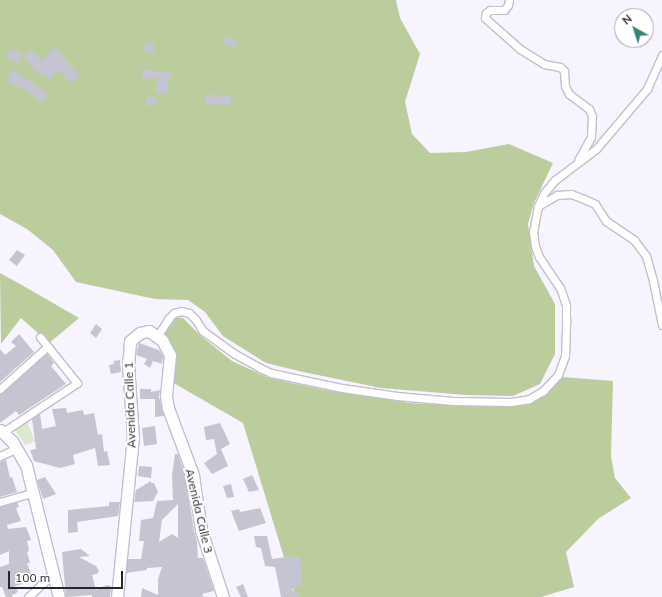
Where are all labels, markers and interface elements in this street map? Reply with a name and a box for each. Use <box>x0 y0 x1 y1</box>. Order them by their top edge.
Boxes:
north arrow <box>614 8 654 48</box>
text: N <box>619 11 635 28</box>
street label: Avenida Calle 1 <box>121 362 139 448</box>
street label: Avenida Calle 3 <box>182 467 216 555</box>
scale bar <box>10 563 125 589</box>
text: 100 m <box>15 570 50 585</box>

